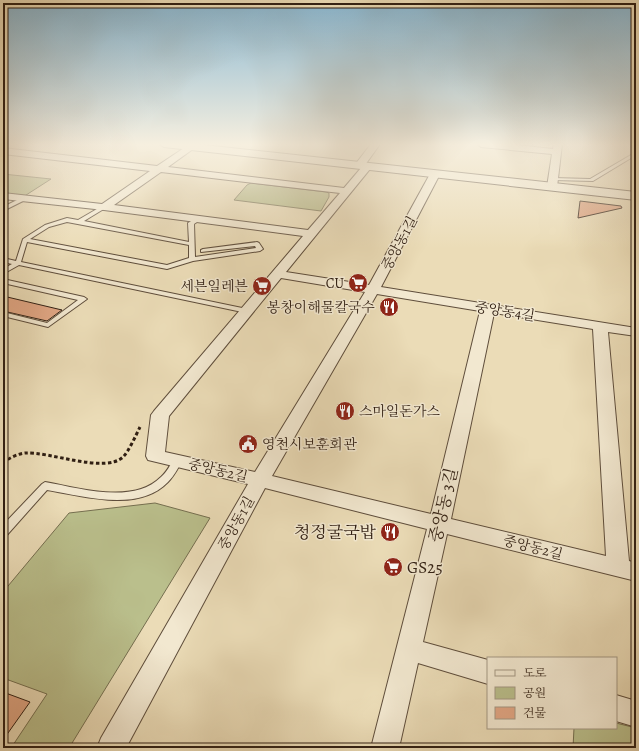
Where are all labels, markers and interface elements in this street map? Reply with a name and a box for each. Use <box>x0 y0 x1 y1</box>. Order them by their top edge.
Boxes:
street label: 중앙동1길 <box>377 213 422 274</box>
supermarket icon: CU <box>347 272 369 294</box>
place label: CU <box>326 274 344 293</box>
supermarket icon: 세븐일레븐 <box>251 275 273 297</box>
place label: 세븐일레븐 <box>180 277 248 296</box>
restaurant icon: 봉창이해물칼국수 <box>378 296 400 318</box>
street label: 중앙동4길 <box>474 297 536 326</box>
place label: 봉창이해물칼국수 <box>267 298 375 317</box>
restaurant icon: 스마일돈가스 <box>334 400 356 422</box>
place label: 스마일돈가스 <box>359 402 441 421</box>
public building icon: 영천시보훈회관 <box>237 433 259 455</box>
place label: 영천시보훈회관 <box>262 435 357 454</box>
street label: 중앙동2길 <box>186 454 250 487</box>
street label: 중앙동 3길 <box>424 465 463 545</box>
street label: 중앙동1길 <box>214 493 259 554</box>
place label: 청정굴국밥 <box>294 521 377 544</box>
restaurant icon: 청정굴국밥 <box>379 521 401 543</box>
street label: 중앙동2길 <box>501 531 565 564</box>
supermarket icon: GS25 <box>382 556 404 578</box>
place label: GS25 <box>407 556 443 579</box>
legend <box>487 657 617 729</box>
text: 도로 <box>523 665 547 681</box>
text: 공원 <box>523 685 546 701</box>
text: 건물 <box>523 705 547 721</box>

